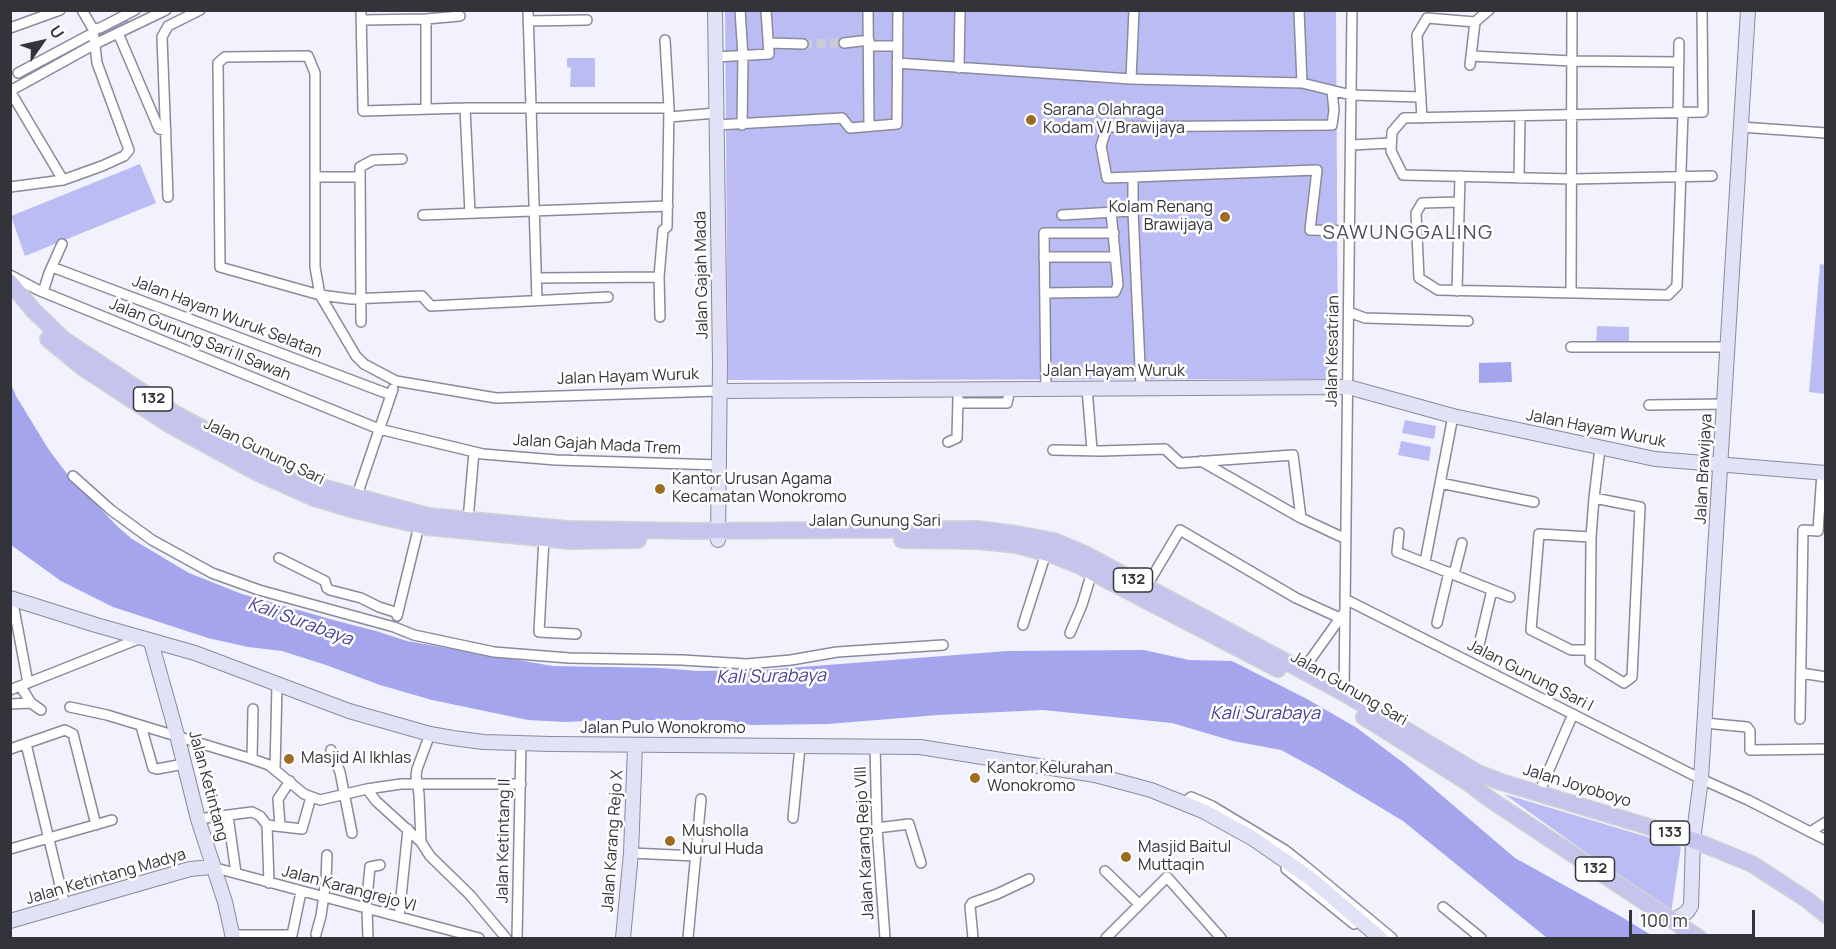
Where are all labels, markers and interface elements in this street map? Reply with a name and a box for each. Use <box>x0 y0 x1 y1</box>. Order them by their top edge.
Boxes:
north arrow <box>12 12 72 72</box>
text: U <box>45 21 69 43</box>
place label: Sarana Olahraga Kodam V/ Brawijaya <box>1043 101 1185 139</box>
marker: Sarana Olahraga Kodam V/ Brawijaya <box>1024 113 1038 127</box>
place label: Kolam Renang Brawijaya <box>1109 198 1213 236</box>
marker: Kolam Renang Brawijaya <box>1218 210 1232 224</box>
street label: Jalan Gajah Mada <box>691 211 713 339</box>
district label: SAWUNGGALING <box>1322 221 1494 245</box>
street label: Jalan Hayam Wuruk Selatan <box>129 272 325 362</box>
street label: Jalan Gunung Sari II Sawah <box>106 295 294 385</box>
street label: Jalan Kesatrian <box>1322 295 1344 407</box>
street label: Jalan Hayam Wuruk <box>1043 362 1185 382</box>
street label: Jalan Hayam Wuruk <box>557 365 699 389</box>
road number: 132 <box>134 387 172 411</box>
street label: Jalan Hayam Wuruk <box>1524 406 1668 452</box>
street label: Jalan Brawijaya <box>1692 413 1716 525</box>
street label: Jalan Gunung Sari <box>201 414 327 490</box>
street label: Jalan Gajah Mada Trem <box>512 431 682 459</box>
place label: Kantor Urusan Agama Kecamatan Wonokromo <box>672 470 847 508</box>
marker: Kantor Urusan Agama Kecamatan Wonokromo <box>653 482 667 496</box>
street label: Jalan Gunung Sari <box>809 512 941 532</box>
road number: 132 <box>1114 568 1152 592</box>
water label: Kali Surabaya <box>245 593 355 651</box>
street label: Jalan Gunung Sari I <box>1464 636 1596 716</box>
street label: Jalan Gunung Sari <box>1287 648 1411 730</box>
water label: Kali Surabaya <box>716 665 826 689</box>
water label: Kali Surabaya <box>1210 703 1320 725</box>
street label: Jalan Pulo Wonokromo <box>580 719 746 739</box>
street label: Jalan Ketintang <box>184 729 232 843</box>
place label: Masjid Al Ikhlas <box>301 749 411 769</box>
marker: Masjid Al Ikhlas <box>282 752 296 766</box>
place label: Kantor Kelurahan Wonokromo <box>987 759 1113 797</box>
street label: Jalan Joyoboyo <box>1521 760 1633 812</box>
street label: Jalan Karang Rejo VIII <box>851 766 879 920</box>
street label: Jalan Karang Rejo X <box>598 769 628 913</box>
marker: Kantor Kelurahan Wonokromo <box>968 771 982 785</box>
street label: Jalan Ketintang II <box>493 779 515 903</box>
road number: 133 <box>1650 821 1690 845</box>
place label: Musholla Nurul Huda <box>682 822 763 860</box>
marker: Musholla Nurul Huda <box>663 834 677 848</box>
place label: Masjid Baitul Muttaqin <box>1138 838 1231 876</box>
street label: Jalan Ketintang Madya <box>24 845 188 909</box>
marker: Masjid Baitul Muttaqin <box>1119 850 1133 864</box>
road number: 132 <box>1576 857 1614 881</box>
street label: Jalan Karangrejo VI <box>280 862 418 916</box>
scale bar <box>1632 898 1758 936</box>
text: 100 m <box>1640 908 1688 932</box>

